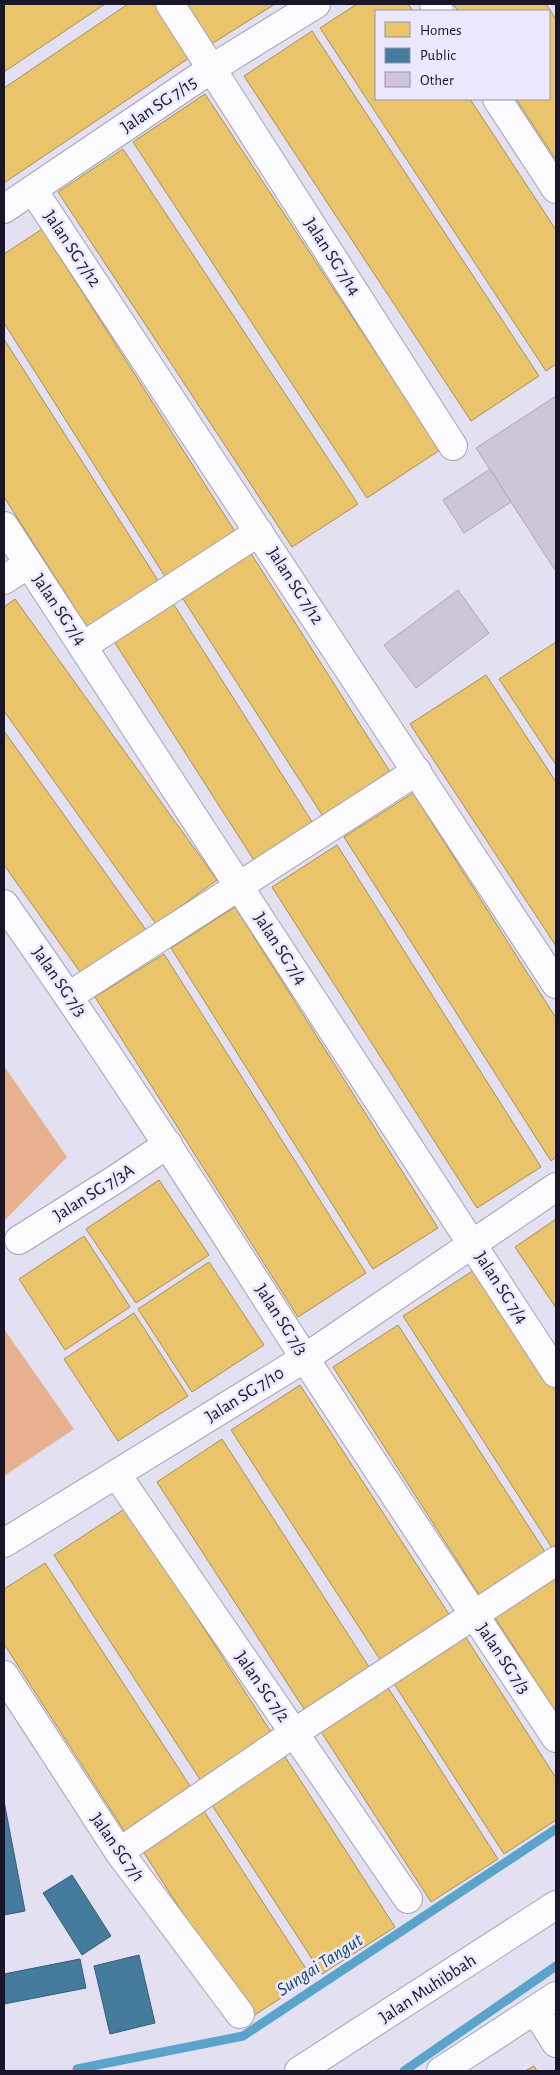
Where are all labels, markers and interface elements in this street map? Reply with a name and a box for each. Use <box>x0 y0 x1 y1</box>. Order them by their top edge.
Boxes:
legend <box>375 10 550 100</box>
text: Homes <box>420 23 462 38</box>
text: Public <box>420 48 456 63</box>
street label: Jalan SG 7/15 <box>118 73 200 137</box>
text: Other <box>420 73 454 88</box>
street label: Jalan SG 7/12 <box>40 208 104 290</box>
street label: Jalan SG 7/14 <box>300 215 364 299</box>
street label: Jalan SG 7/12 <box>264 544 326 628</box>
street label: Jalan SG 7/4 <box>29 571 90 649</box>
street label: Jalan SG 7/4 <box>250 910 310 989</box>
street label: Jalan SG 7/3 <box>28 944 90 1020</box>
street label: Jalan SG 7/3A <box>51 1161 138 1225</box>
street label: Jalan SG 7/4 <box>471 1249 531 1328</box>
street label: Jalan SG 7/3 <box>251 1281 311 1359</box>
street label: Jalan SG 7/10 <box>202 1364 288 1426</box>
street label: Jalan SG 7/3 <box>473 1621 533 1697</box>
street label: Jalan SG 7/2 <box>231 1648 293 1726</box>
street label: Jalan SG 7/1 <box>87 1810 147 1886</box>
water label: Sungai Tangut <box>274 1930 367 2000</box>
street label: Jalan Muhibbah <box>376 1951 480 2027</box>

